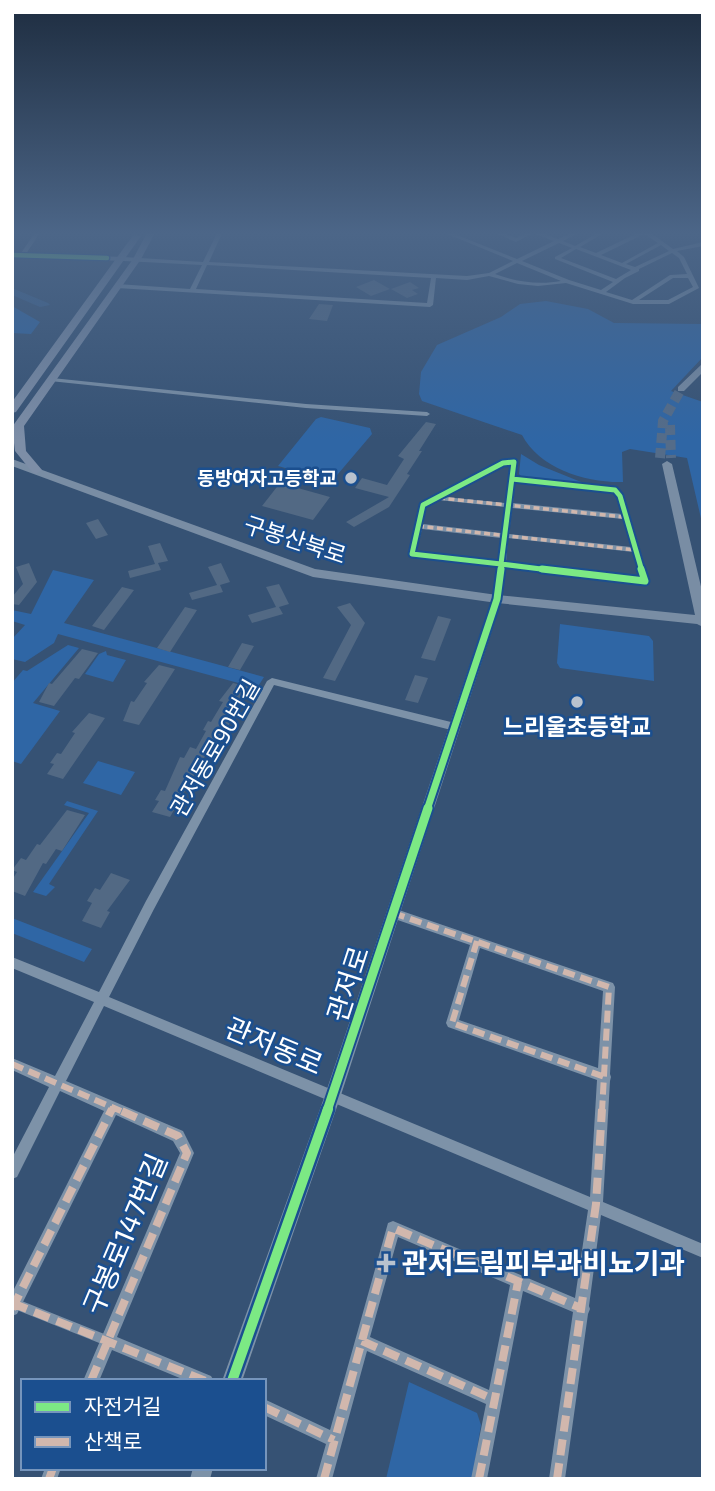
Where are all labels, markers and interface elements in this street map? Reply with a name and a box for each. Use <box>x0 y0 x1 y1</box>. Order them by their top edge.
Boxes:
place label: 동방여자고등학교 <box>197 466 337 489</box>
marker: 동방여자고등학교 <box>343 470 359 486</box>
street label: 구봉산북로 <box>241 509 350 569</box>
street label: 관저동로90번길 <box>164 674 265 821</box>
marker: 느리울초등학교 <box>569 694 585 710</box>
place label: 느리울초등학교 <box>503 712 651 740</box>
street label: 관저로 <box>319 942 375 1026</box>
street label: 관저동로 <box>220 1009 328 1081</box>
street label: 구봉로147번길 <box>75 1148 173 1319</box>
place label: 관저드림피부과비뇨기과 <box>402 1245 685 1279</box>
marker: 관저드림피부과비뇨기과 <box>376 1253 396 1273</box>
legend <box>21 1379 266 1470</box>
text: 자전거길 <box>84 1393 161 1418</box>
text: 산책로 <box>84 1428 142 1453</box>

